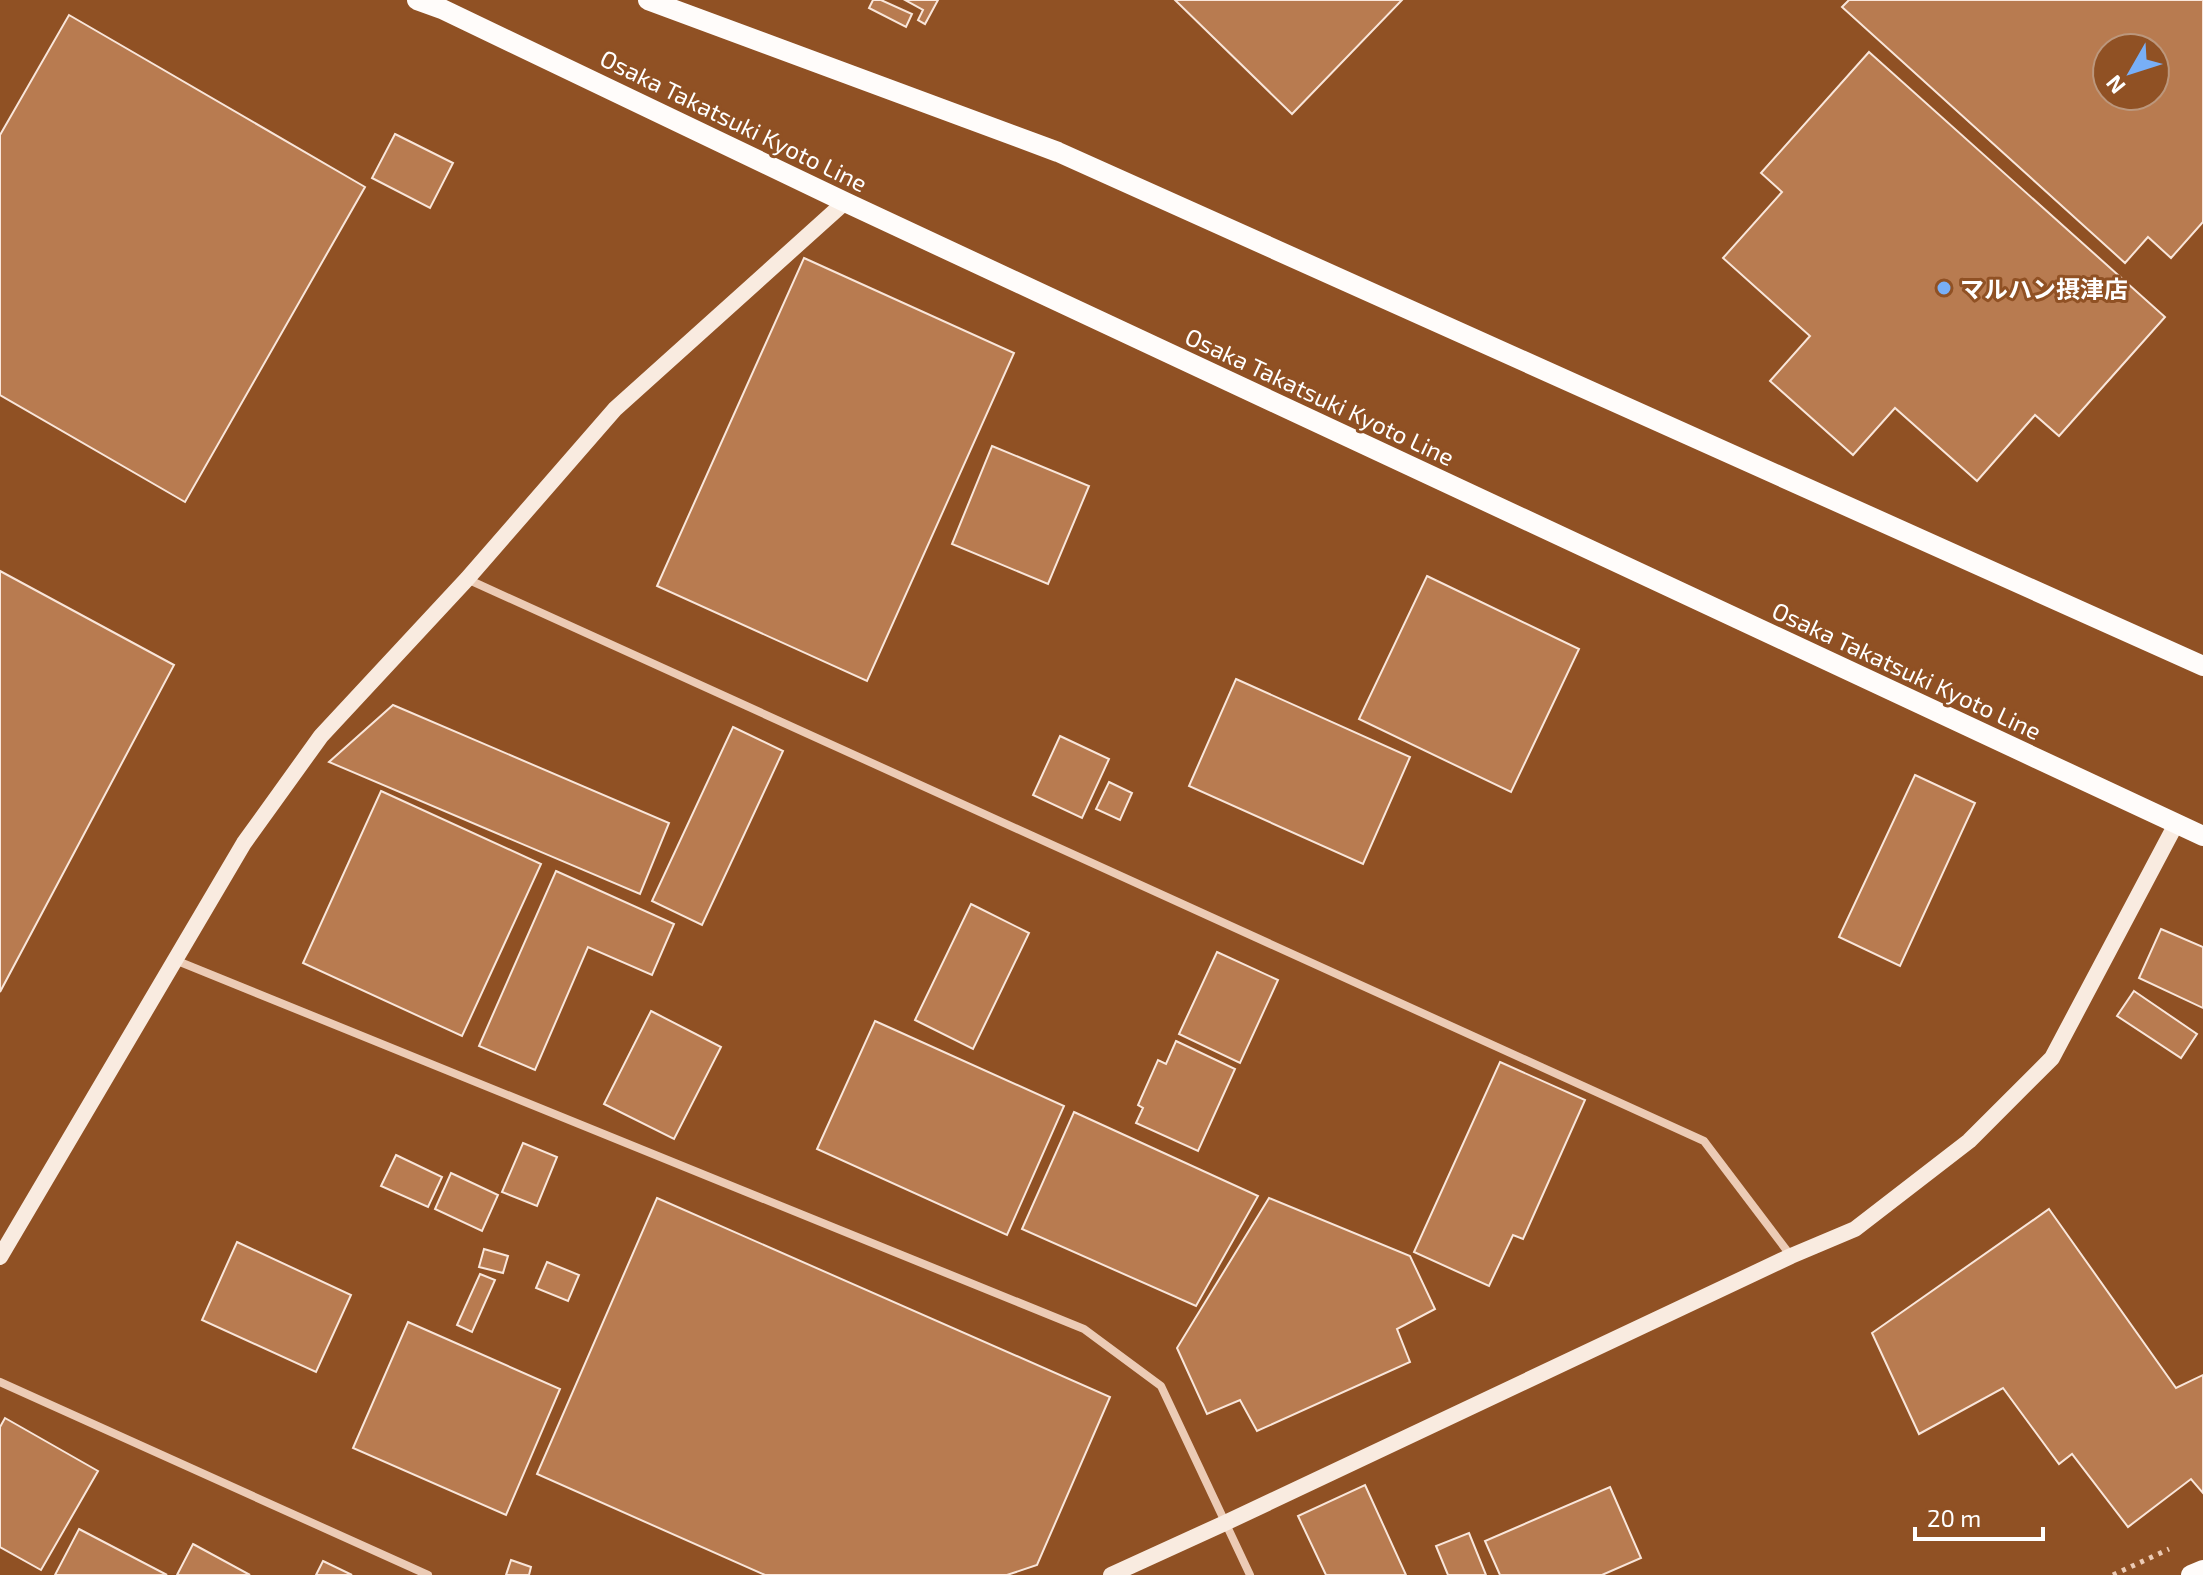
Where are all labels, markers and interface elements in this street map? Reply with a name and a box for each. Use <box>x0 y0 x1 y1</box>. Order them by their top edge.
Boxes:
north arrow <box>2091 32 2171 112</box>
street label: Osaka Takatsuki Kyoto Line <box>596 43 872 197</box>
text: N <box>2100 71 2130 100</box>
place label: マルハン摂津店 <box>1960 274 2128 303</box>
marker: マルハン摂津店 <box>1935 279 1953 297</box>
street label: Osaka Takatsuki Kyoto Line <box>1181 321 1459 471</box>
street label: Osaka Takatsuki Kyoto Line <box>1768 595 2046 745</box>
scale bar <box>1915 1491 2043 1541</box>
text: 20 m <box>1927 1503 1981 1532</box>

